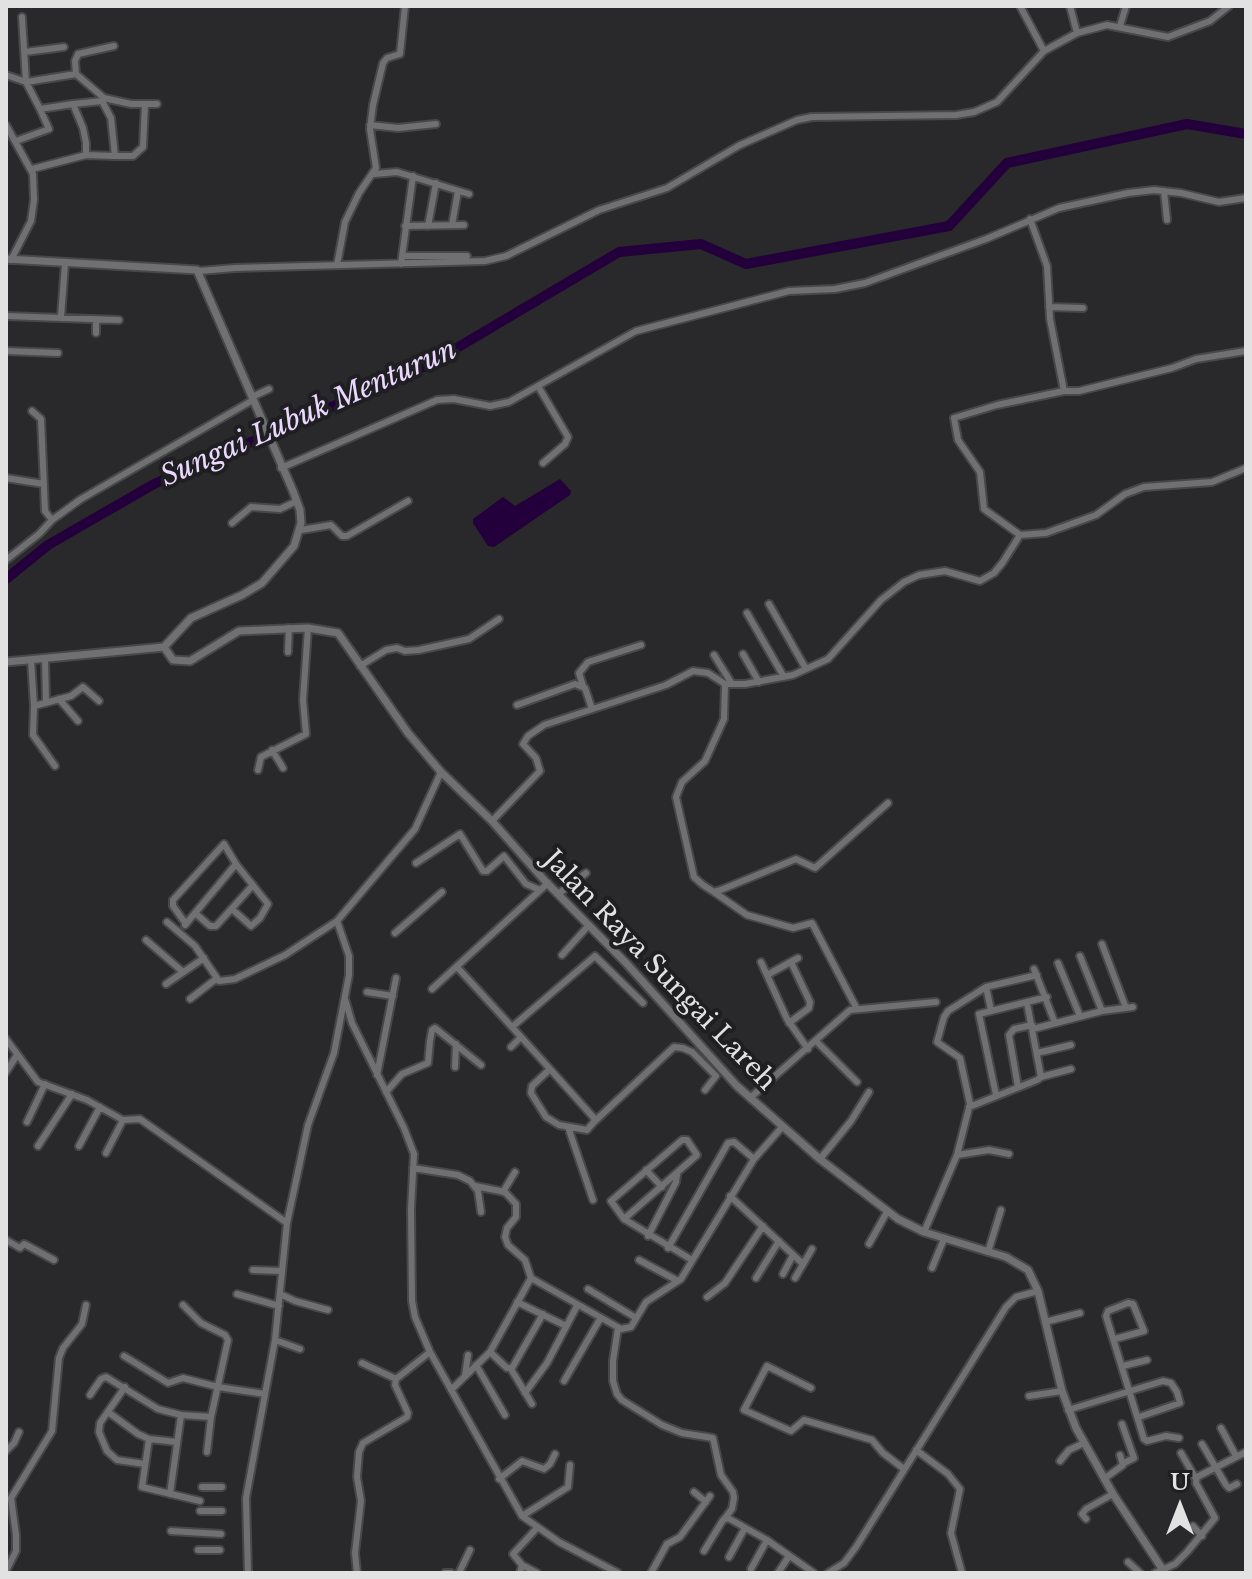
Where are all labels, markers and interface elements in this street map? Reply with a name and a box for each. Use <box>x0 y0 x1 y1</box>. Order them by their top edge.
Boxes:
water label: Sungai Lubuk Menturun <box>156 333 462 495</box>
street label: Jalan Raya Sungai Lareh <box>536 845 782 1097</box>
north arrow <box>1140 1467 1220 1547</box>
text: U <box>1170 1469 1190 1496</box>

